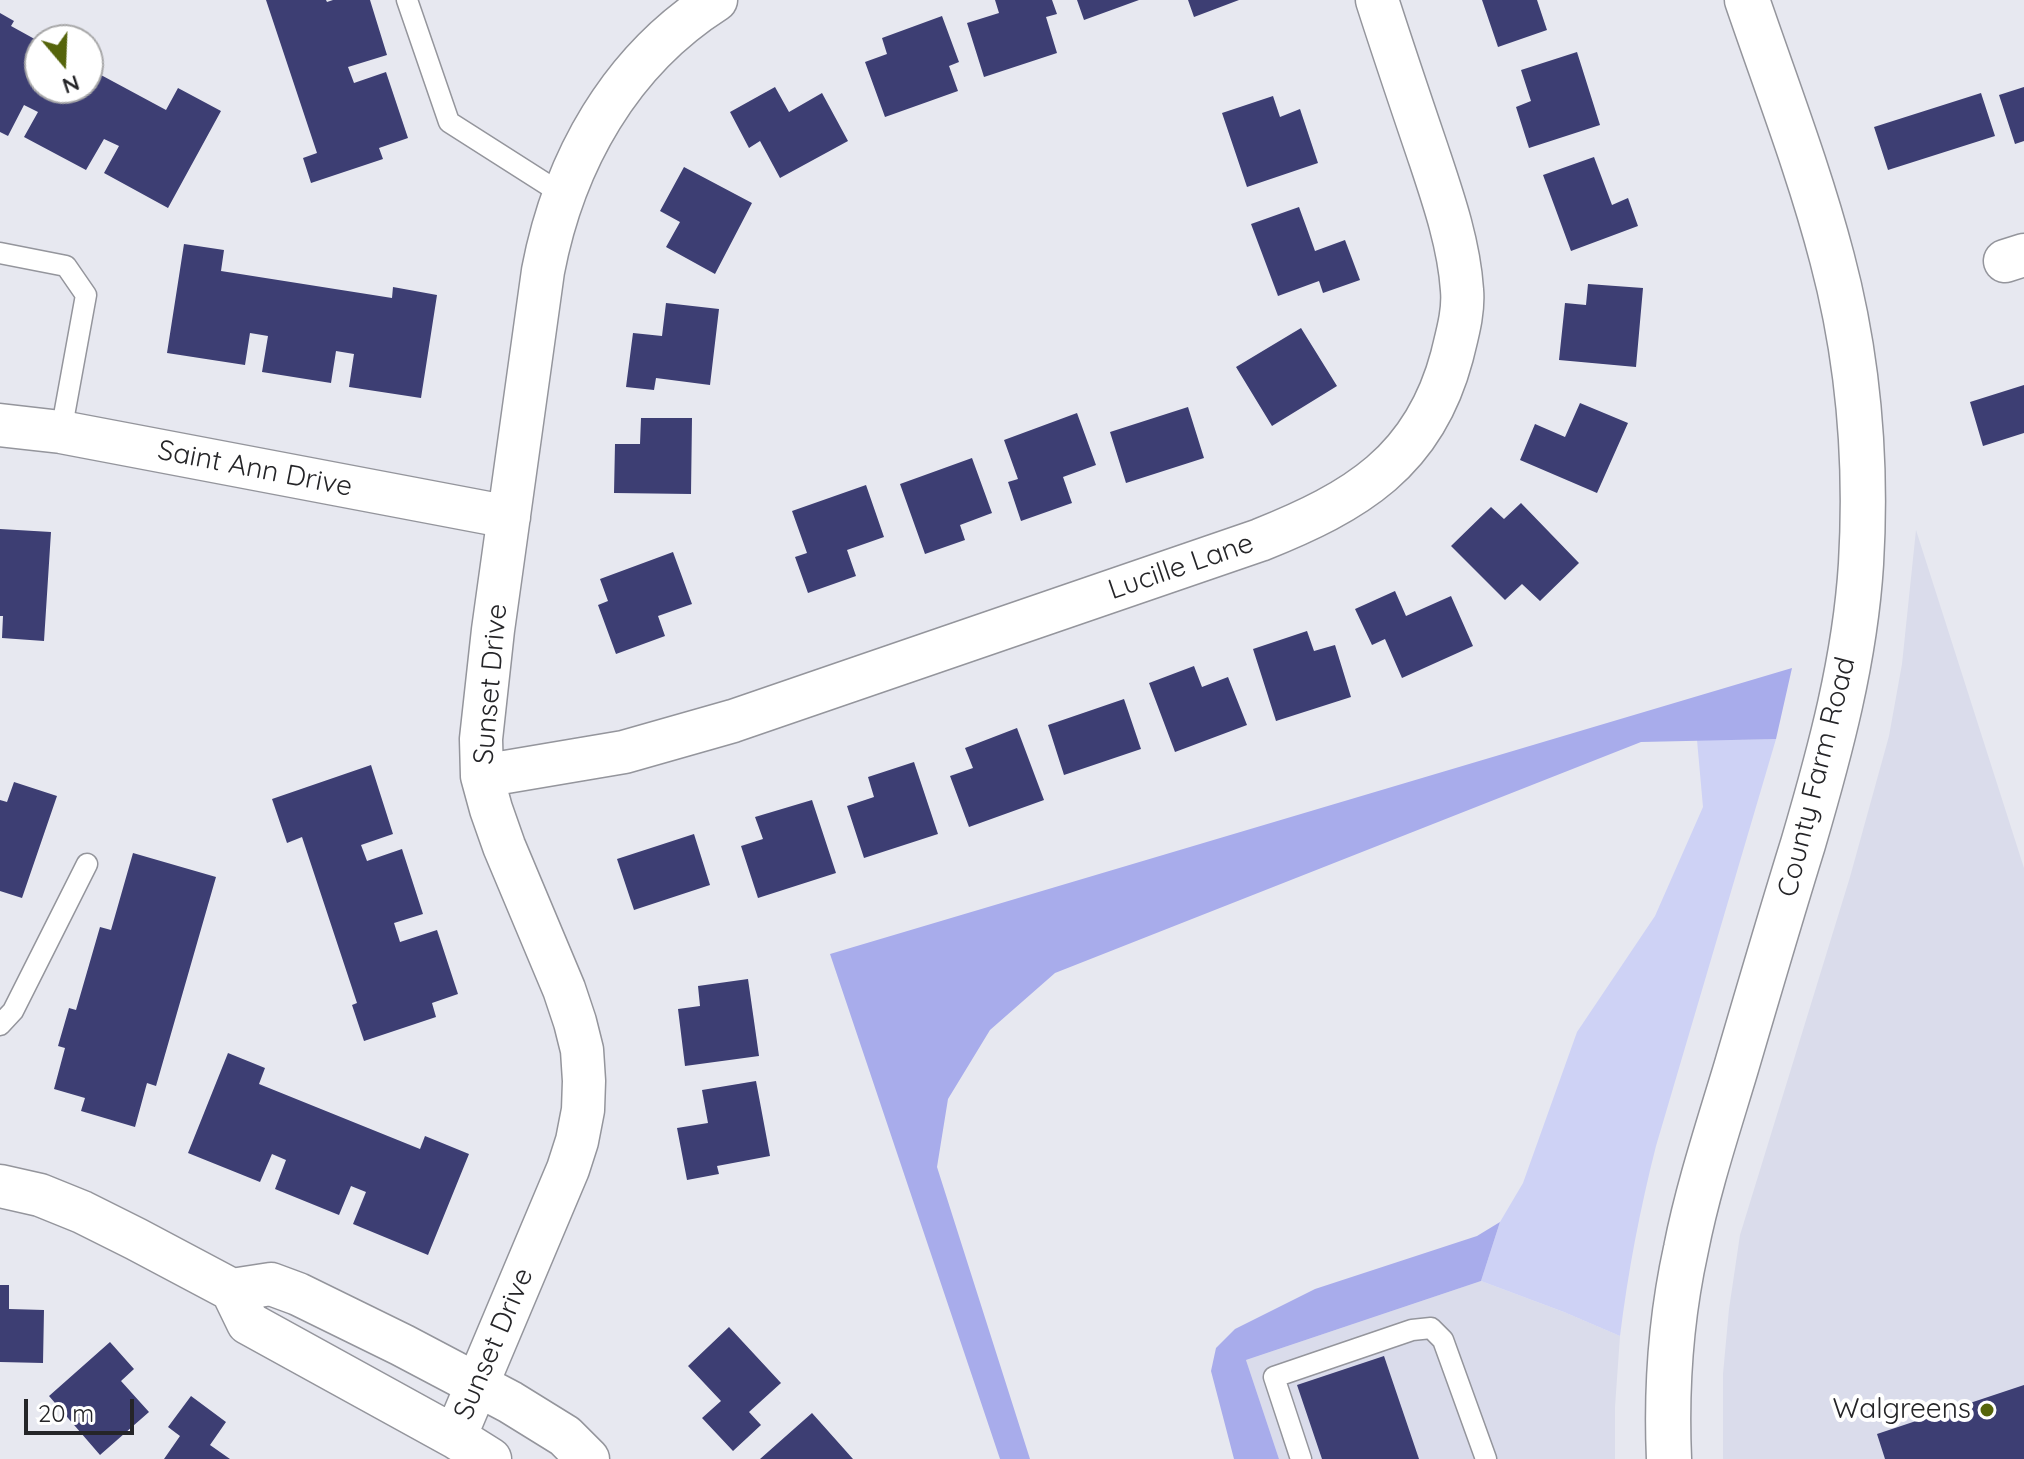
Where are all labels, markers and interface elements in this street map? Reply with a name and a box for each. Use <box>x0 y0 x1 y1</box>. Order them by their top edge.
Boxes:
north arrow <box>24 24 104 104</box>
text: N <box>59 69 83 101</box>
street label: Saint Ann Drive <box>155 434 355 504</box>
street label: Lucille Lane <box>1104 526 1258 608</box>
street label: Sunset Drive <box>467 602 515 766</box>
street label: County Farm Road <box>1771 654 1863 900</box>
street label: Sunset Drive <box>447 1263 541 1425</box>
scale bar <box>28 1383 138 1433</box>
place label: Walgreens <box>1832 1393 1971 1427</box>
text: 20 m <box>38 1398 94 1428</box>
marker: Walgreens <box>1978 1401 1996 1419</box>

